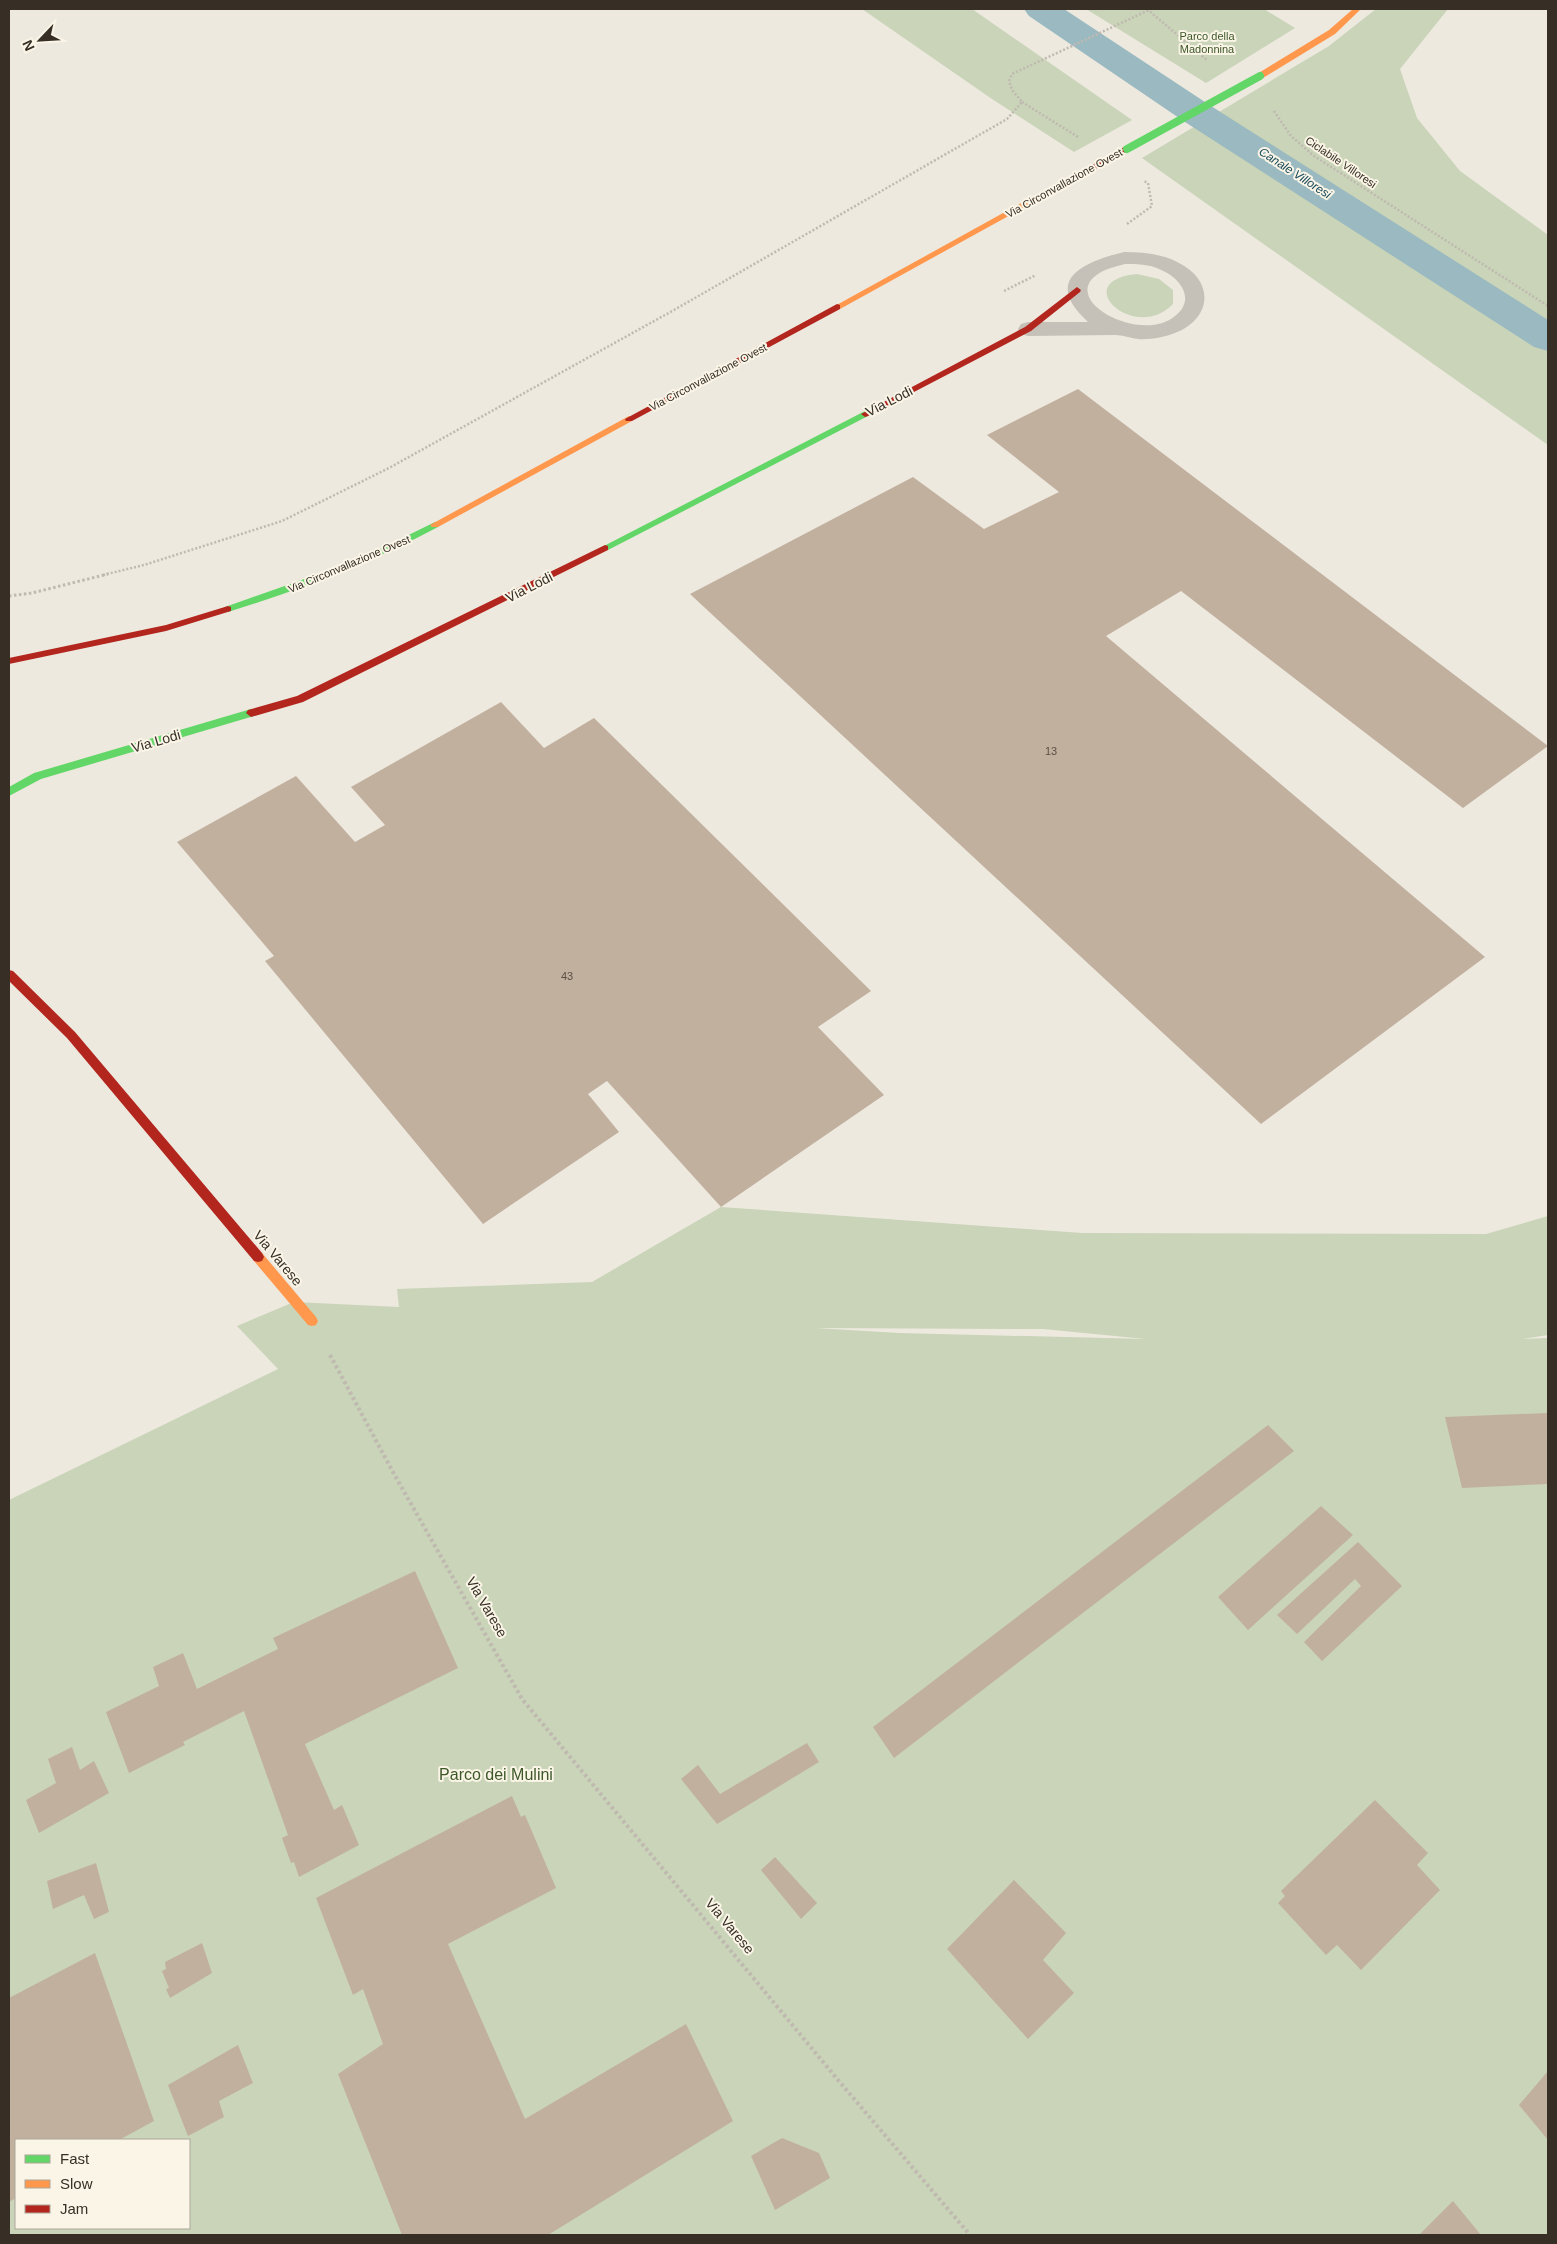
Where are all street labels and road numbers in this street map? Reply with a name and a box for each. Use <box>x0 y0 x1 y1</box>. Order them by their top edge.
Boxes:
street label: Ciclabile Villoresi <box>1303 134 1379 190</box>
street label: Via Circonvallazione Ovest <box>1004 146 1124 220</box>
street label: Via Circonvallazione Ovest <box>647 341 769 413</box>
street label: Via Lodi <box>863 382 915 420</box>
street label: Via Circonvallazione Ovest <box>286 533 412 595</box>
street label: Via Lodi <box>503 568 555 606</box>
street label: Via Lodi <box>130 726 182 756</box>
street label: Via Varese <box>250 1227 306 1289</box>
street label: Via Varese <box>463 1574 511 1640</box>
street label: Via Varese <box>702 1895 758 1957</box>

